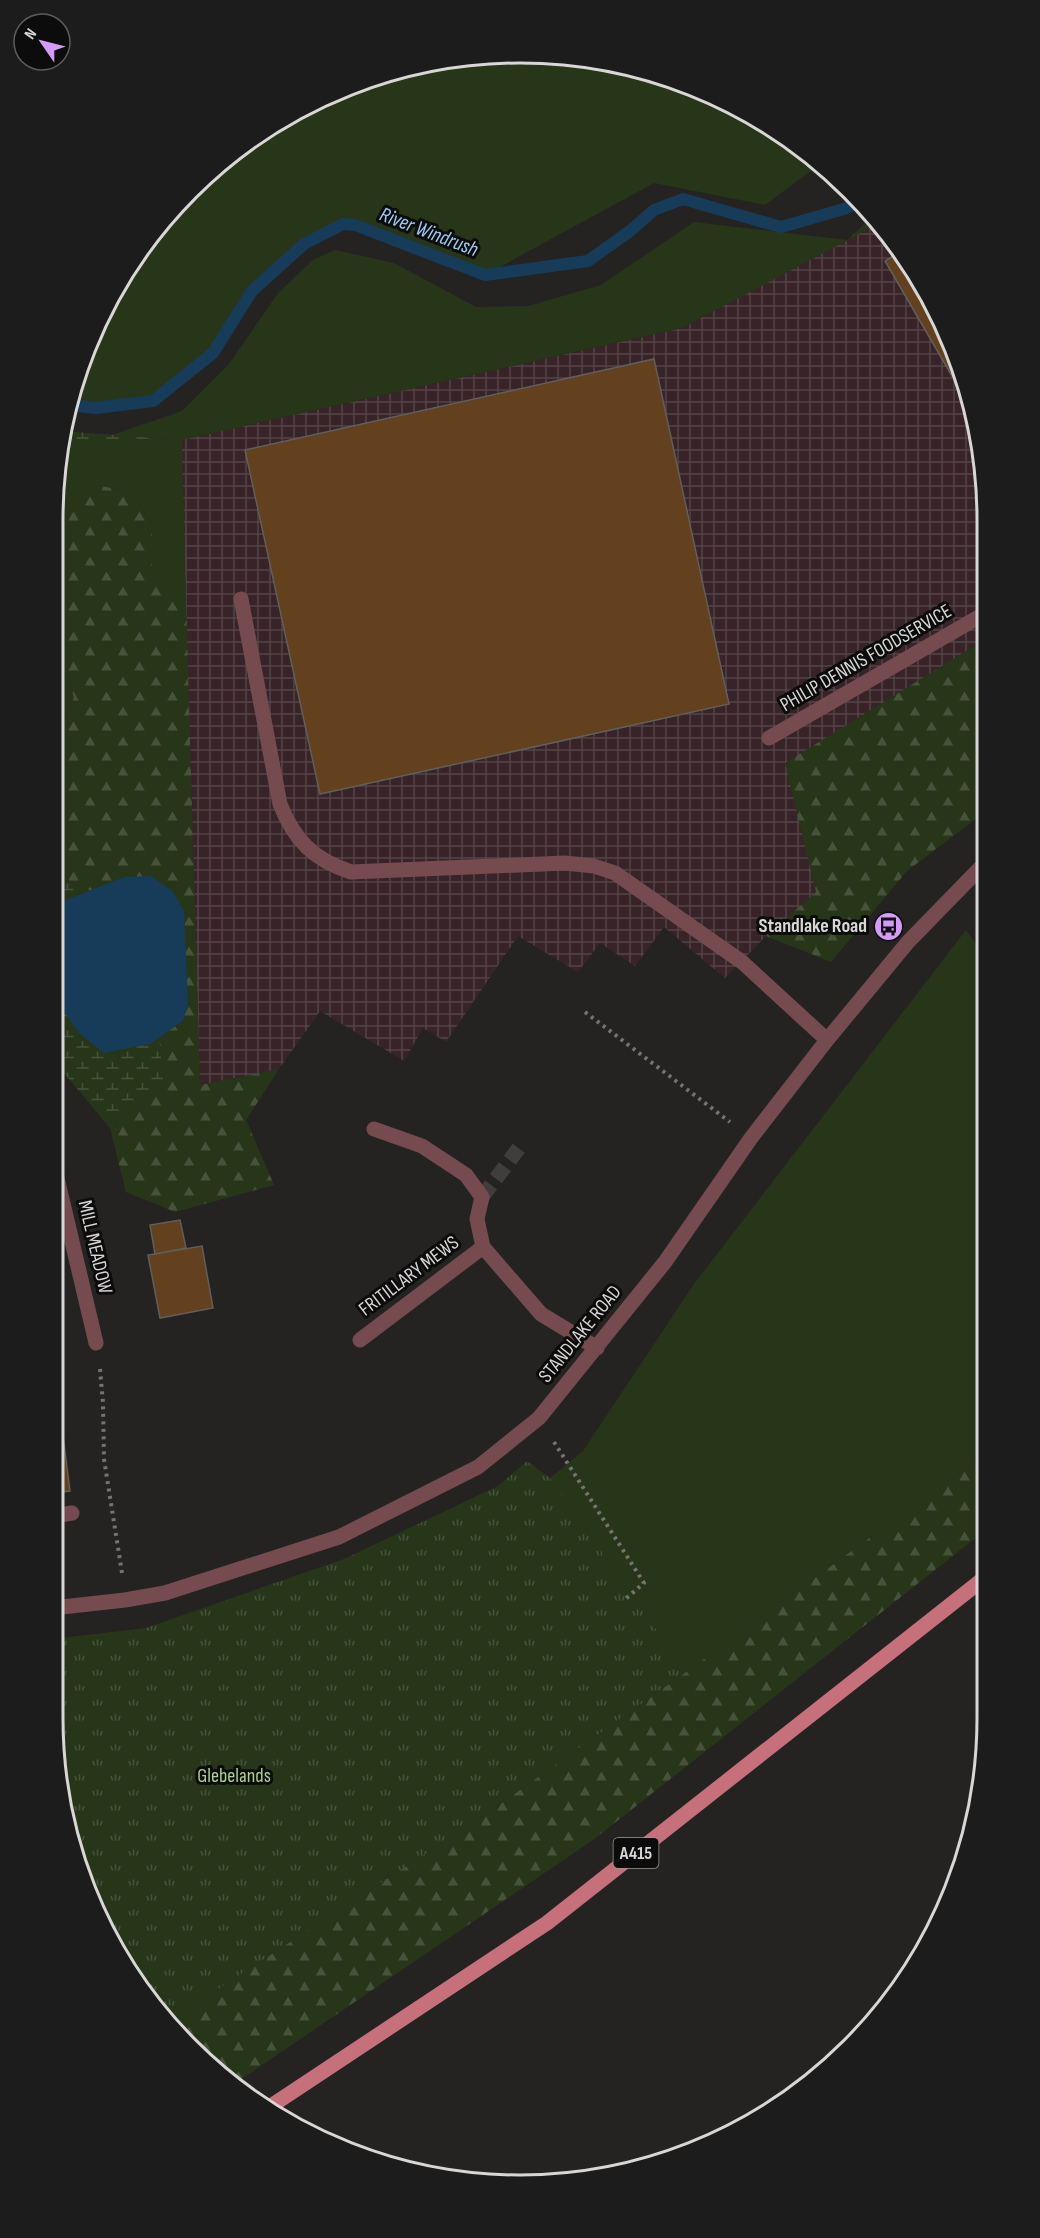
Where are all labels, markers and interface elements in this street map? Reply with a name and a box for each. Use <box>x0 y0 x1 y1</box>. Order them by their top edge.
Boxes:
north arrow <box>12 12 72 72</box>
text: N <box>21 25 41 43</box>
water label: River Windrush <box>376 202 482 262</box>
street label: PHILIP DENNIS FOODSERVICE <box>776 599 956 717</box>
bus stop icon: Standlake Road <box>872 910 904 942</box>
place label: Standlake Road <box>758 914 867 938</box>
street label: MILL MEADOW <box>73 1198 117 1296</box>
street label: FRITILLARY MEWS <box>354 1231 464 1321</box>
street label: STANDLAKE ROAD <box>534 1281 626 1387</box>
park label: Glebelands <box>197 1764 271 1788</box>
road number: A415 <box>614 1838 658 1868</box>

